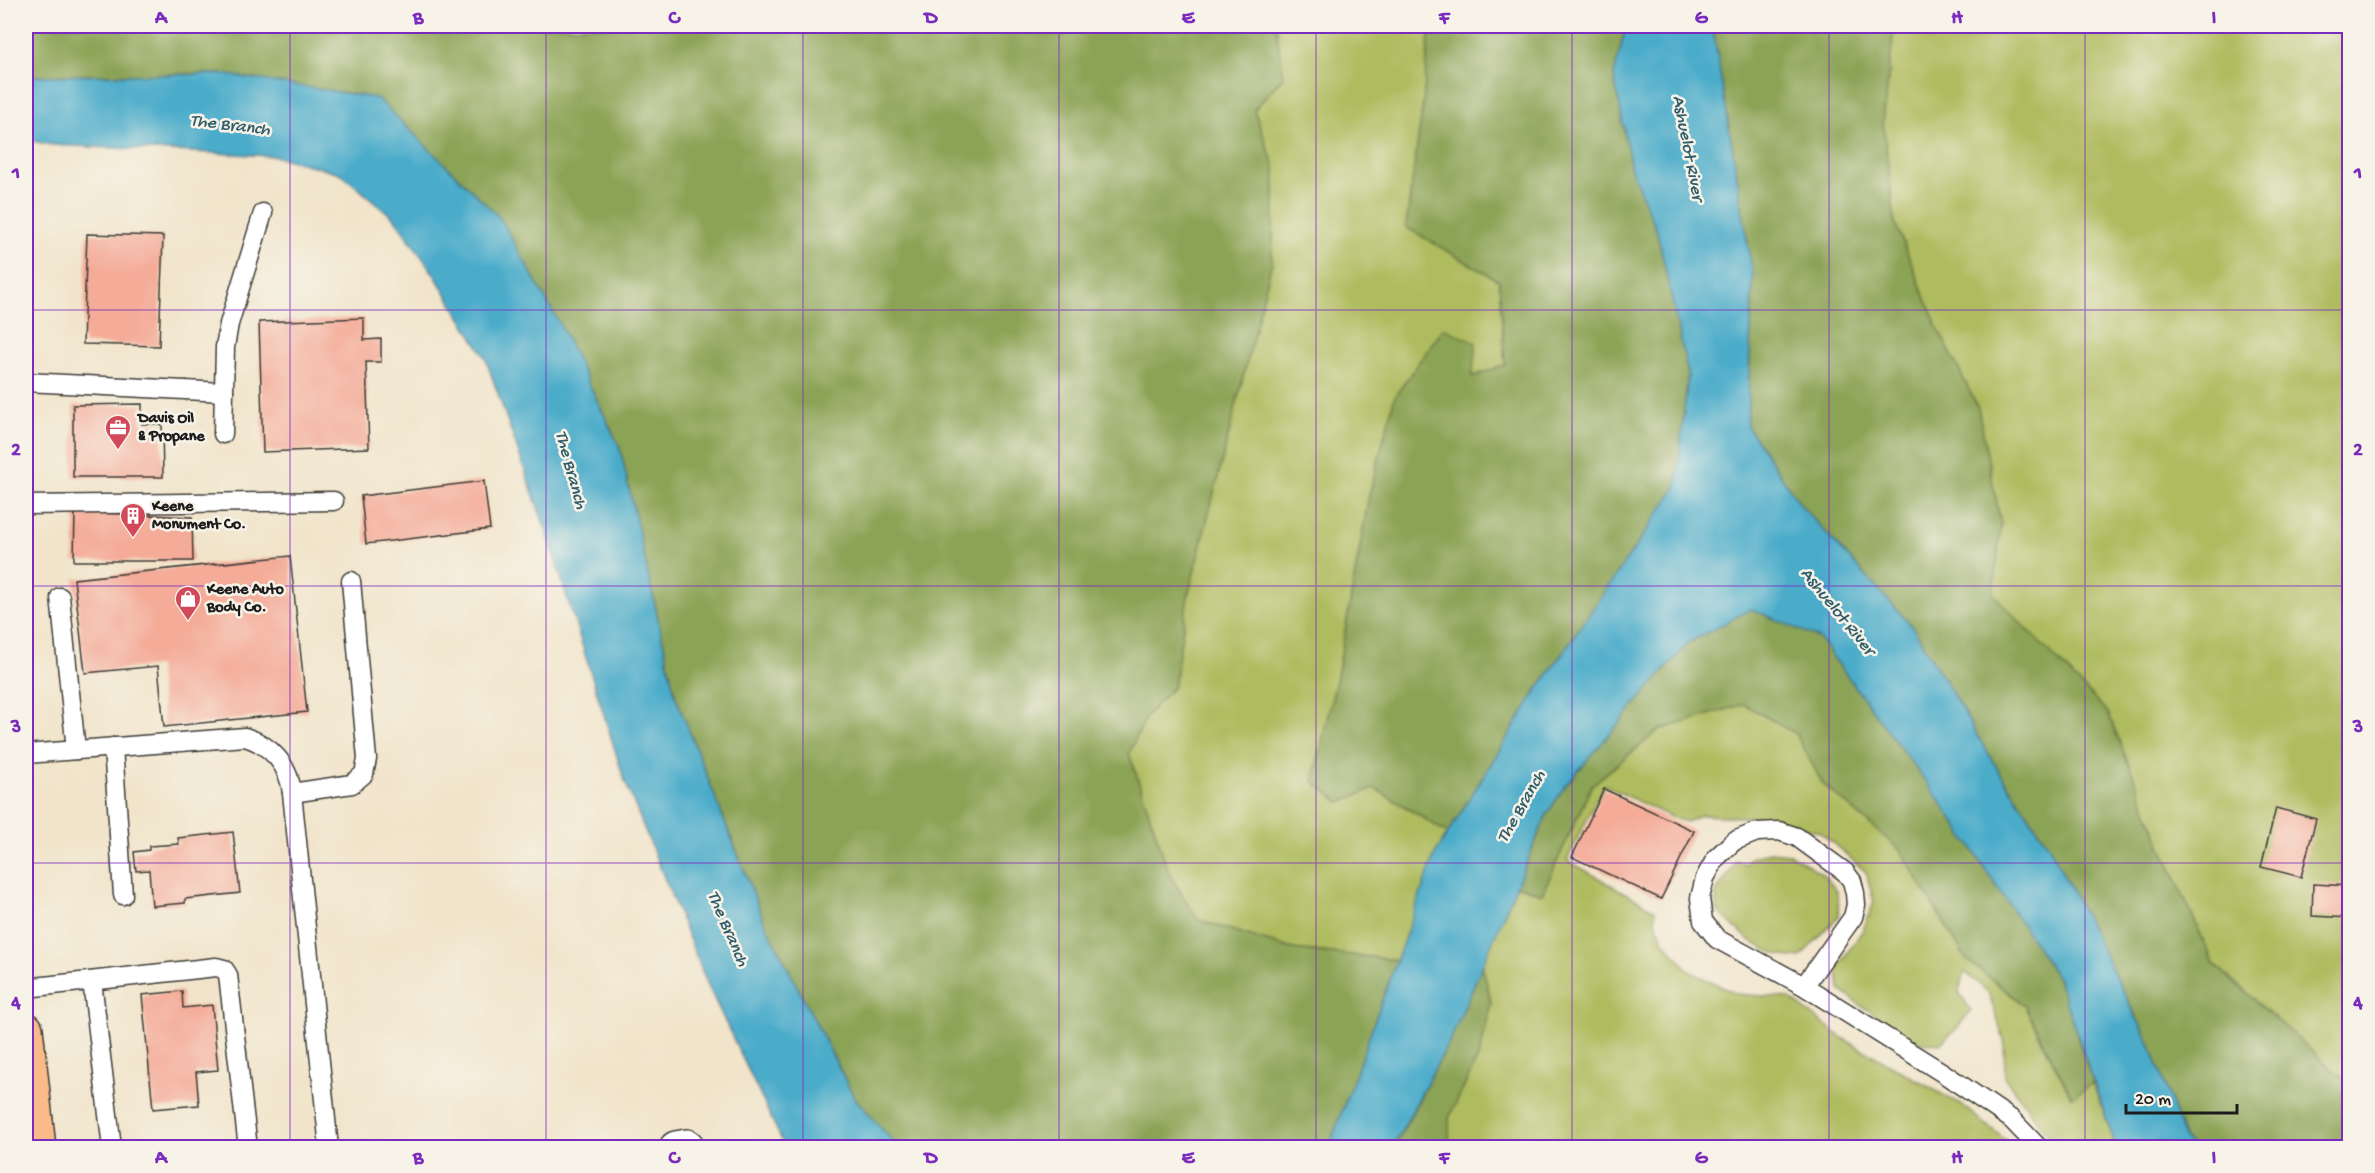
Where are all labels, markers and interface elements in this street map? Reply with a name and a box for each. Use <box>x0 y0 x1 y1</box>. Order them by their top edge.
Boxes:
text: A <box>154 8 169 31</box>
text: B <box>412 8 424 31</box>
text: C <box>668 8 682 31</box>
text: D <box>922 8 938 31</box>
text: E <box>1182 8 1196 31</box>
text: F <box>1438 8 1451 31</box>
text: G <box>1695 8 1709 31</box>
text: H <box>1951 8 1963 31</box>
text: I <box>2212 8 2217 31</box>
water label: Ashuelot River <box>1667 94 1708 206</box>
water label: The Branch <box>189 111 271 141</box>
text: 1 <box>11 163 20 186</box>
text: 1 <box>2353 163 2362 186</box>
place label: Davis Oil & Propane <box>136 410 205 447</box>
office icon: Davis Oil & Propane <box>103 413 133 451</box>
water label: The Branch <box>549 429 591 512</box>
text: 2 <box>11 440 21 463</box>
text: 2 <box>2353 440 2363 463</box>
place label: Keene Monument Co. <box>151 498 246 535</box>
building icon: Keene Monument Co. <box>118 501 148 539</box>
water label: Ashuelot River <box>1795 564 1881 663</box>
place label: Keene Auto Body Co. <box>206 581 284 618</box>
shop icon: Keene Auto Body Co. <box>173 584 203 622</box>
text: 3 <box>10 717 21 740</box>
text: 3 <box>2352 717 2363 740</box>
water label: The Branch <box>1493 767 1551 847</box>
water label: The Branch <box>702 888 752 970</box>
text: 4 <box>10 993 21 1016</box>
text: 4 <box>2352 993 2363 1016</box>
scale bar <box>2126 1077 2237 1115</box>
text: 20 m <box>2135 1090 2171 1111</box>
text: A <box>154 1148 169 1171</box>
text: B <box>412 1148 424 1171</box>
text: C <box>668 1148 682 1171</box>
text: D <box>922 1148 938 1171</box>
text: E <box>1182 1148 1196 1171</box>
text: F <box>1438 1148 1451 1171</box>
text: G <box>1695 1148 1709 1171</box>
text: H <box>1951 1148 1963 1171</box>
text: I <box>2212 1148 2217 1171</box>

